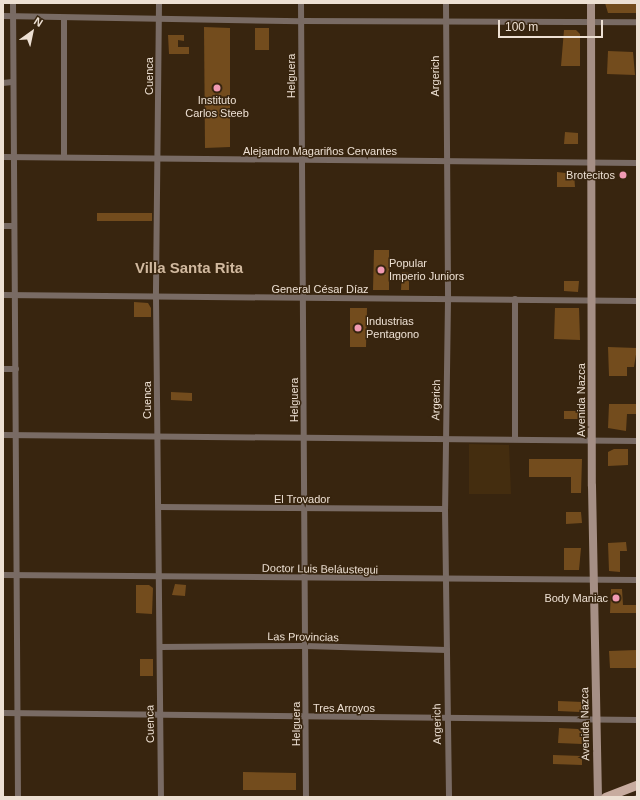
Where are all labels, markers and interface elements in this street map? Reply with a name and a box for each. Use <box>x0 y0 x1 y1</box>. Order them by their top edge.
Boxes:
north arrow <box>12 12 52 52</box>
scale bar <box>500 12 605 38</box>
text: N <box>32 15 45 29</box>
text: 100 m <box>505 20 538 34</box>
street label: Helguera <box>284 54 298 98</box>
street label: Argerich <box>428 56 442 96</box>
street label: Cuenca <box>142 57 156 95</box>
marker: Instituto Carlos Steeb <box>212 83 222 93</box>
place label: Instituto Carlos Steeb <box>185 94 249 120</box>
street label: Alejandro Magariños Cervantes <box>243 144 397 158</box>
place label: Brotecitos <box>566 168 615 182</box>
marker: Brotecitos <box>618 170 628 180</box>
place label: Popular Imperio Juniors <box>389 257 464 283</box>
district label: Villa Santa Rita <box>135 259 243 277</box>
marker: Popular Imperio Juniors <box>376 265 386 275</box>
street label: General César Díaz <box>271 282 369 296</box>
place label: Industrias Pentagono <box>366 315 419 341</box>
marker: Industrias Pentagono <box>353 323 363 333</box>
street label: Avenida Nazca <box>574 363 588 437</box>
street label: Helguera <box>287 378 301 422</box>
street label: Argerich <box>429 379 443 421</box>
street label: Cuenca <box>140 381 154 419</box>
street label: El Trovador <box>274 492 330 506</box>
street label: Doctor Luis Beláustegui <box>262 561 378 577</box>
place label: Body Maniac <box>544 591 608 605</box>
marker: Body Maniac <box>611 593 621 603</box>
street label: Las Provincias <box>267 630 339 644</box>
street label: Avenida Nazca <box>578 687 592 761</box>
street label: Tres Arroyos <box>313 701 375 715</box>
street label: Helguera <box>289 702 303 746</box>
street label: Argerich <box>430 703 444 745</box>
street label: Cuenca <box>143 705 157 743</box>

